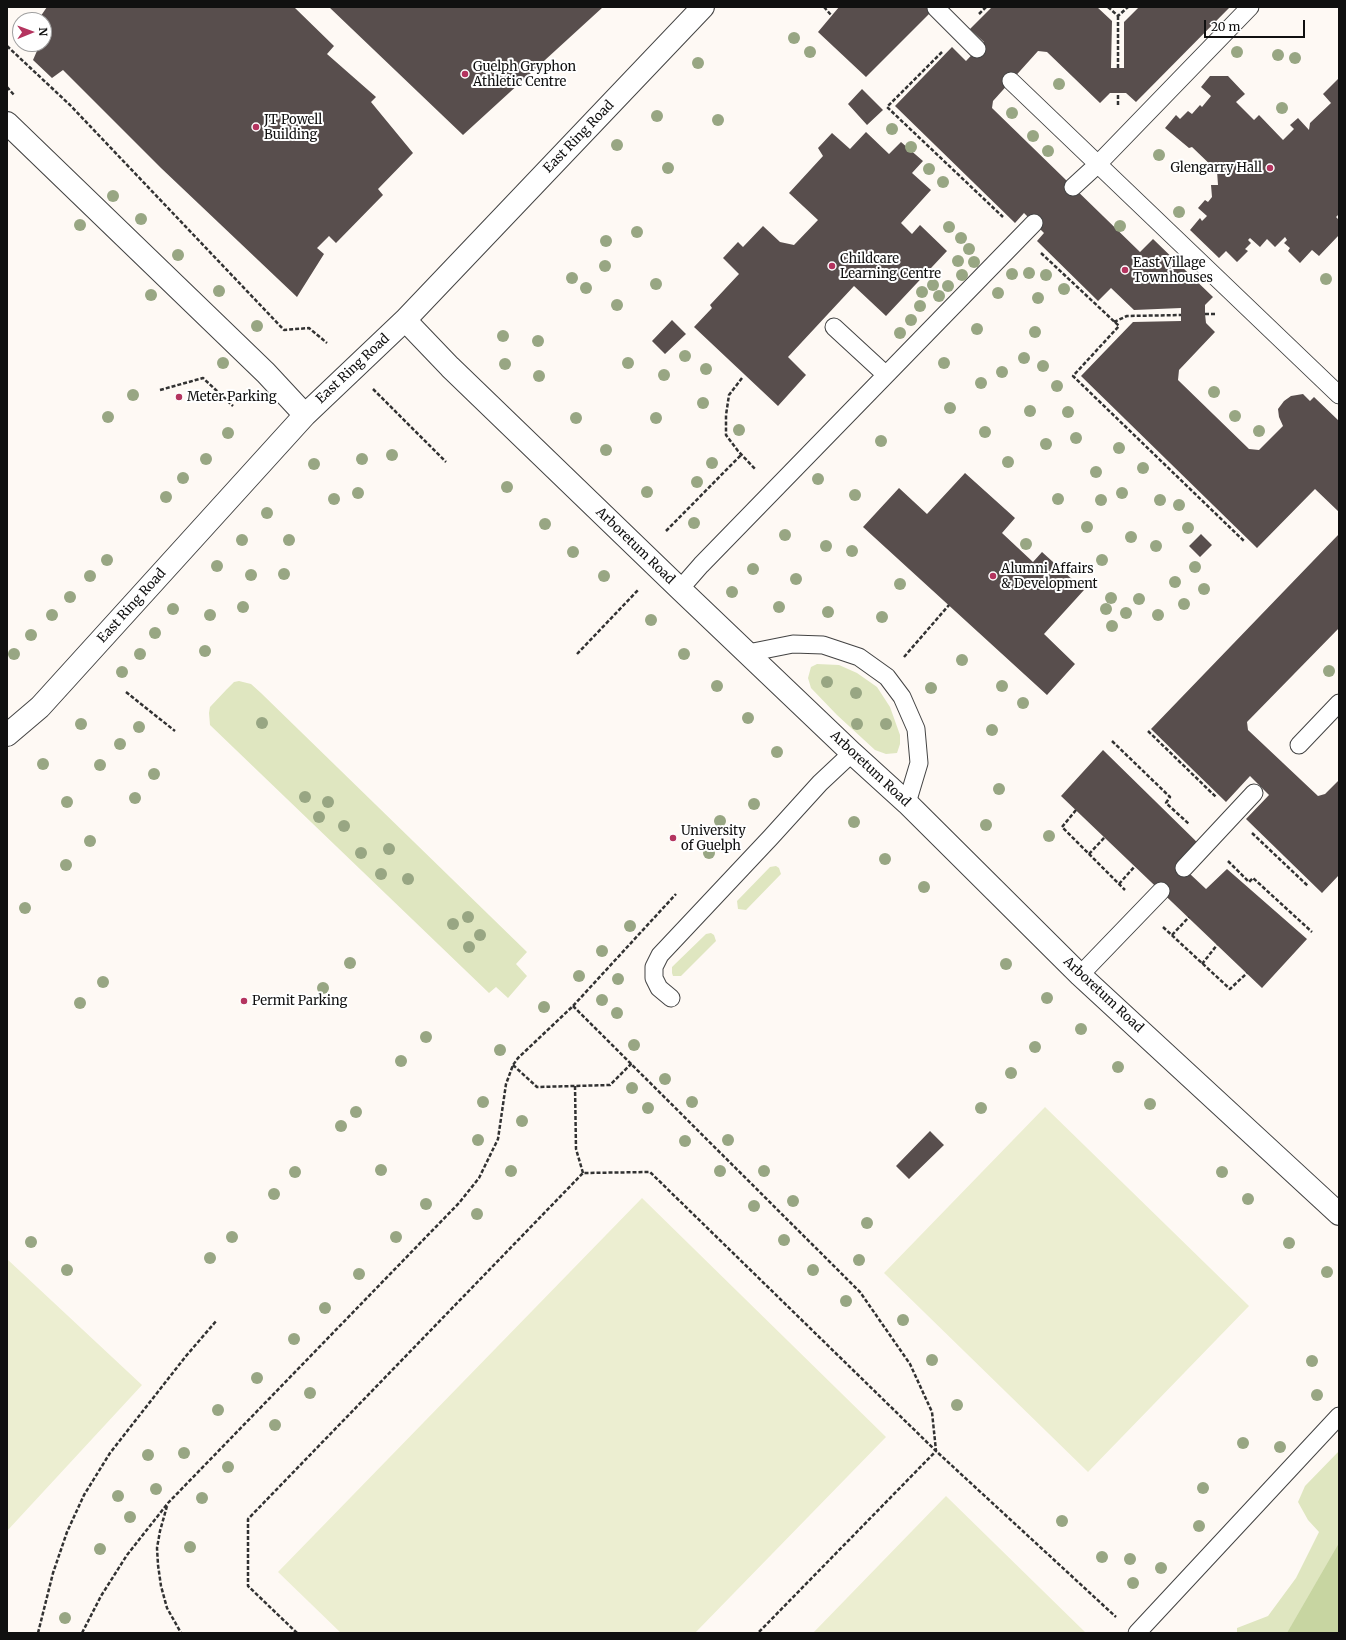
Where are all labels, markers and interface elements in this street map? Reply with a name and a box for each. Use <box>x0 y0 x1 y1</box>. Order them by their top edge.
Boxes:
north arrow <box>12 12 52 52</box>
scale bar <box>1206 12 1307 38</box>
text: 20 m <box>1211 19 1240 34</box>
text: N <box>36 27 50 36</box>
place label: Guelph Gryphon Athletic Centre <box>473 59 576 90</box>
marker: Guelph Gryphon Athletic Centre <box>460 69 470 79</box>
street label: East Ring Road <box>541 98 617 176</box>
place label: JT Powell Building <box>264 112 322 143</box>
marker: JT Powell Building <box>251 122 261 132</box>
place label: Glengarry Hall <box>1170 160 1262 176</box>
marker: Glengarry Hall <box>1265 163 1275 173</box>
place label: Childcare Learning Centre <box>840 251 941 282</box>
place label: East Village Townhouses <box>1133 255 1213 286</box>
marker: Childcare Learning Centre <box>827 261 837 271</box>
marker: East Village Townhouses <box>1120 265 1130 275</box>
street label: East Ring Road <box>313 331 393 407</box>
place label: Meter Parking <box>187 389 277 405</box>
marker: Meter Parking <box>174 392 184 402</box>
street label: Arboretum Road <box>592 504 678 588</box>
place label: Alumni Affairs & Development <box>1001 561 1098 592</box>
street label: East Ring Road <box>95 566 169 646</box>
marker: Alumni Affairs & Development <box>988 571 998 581</box>
street label: Arboretum Road <box>827 728 913 810</box>
place label: University of Guelph <box>681 823 746 854</box>
marker: University of Guelph <box>668 833 678 843</box>
street label: Arboretum Road <box>1060 954 1146 1036</box>
place label: Permit Parking <box>252 993 347 1009</box>
marker: Permit Parking <box>239 996 249 1006</box>

